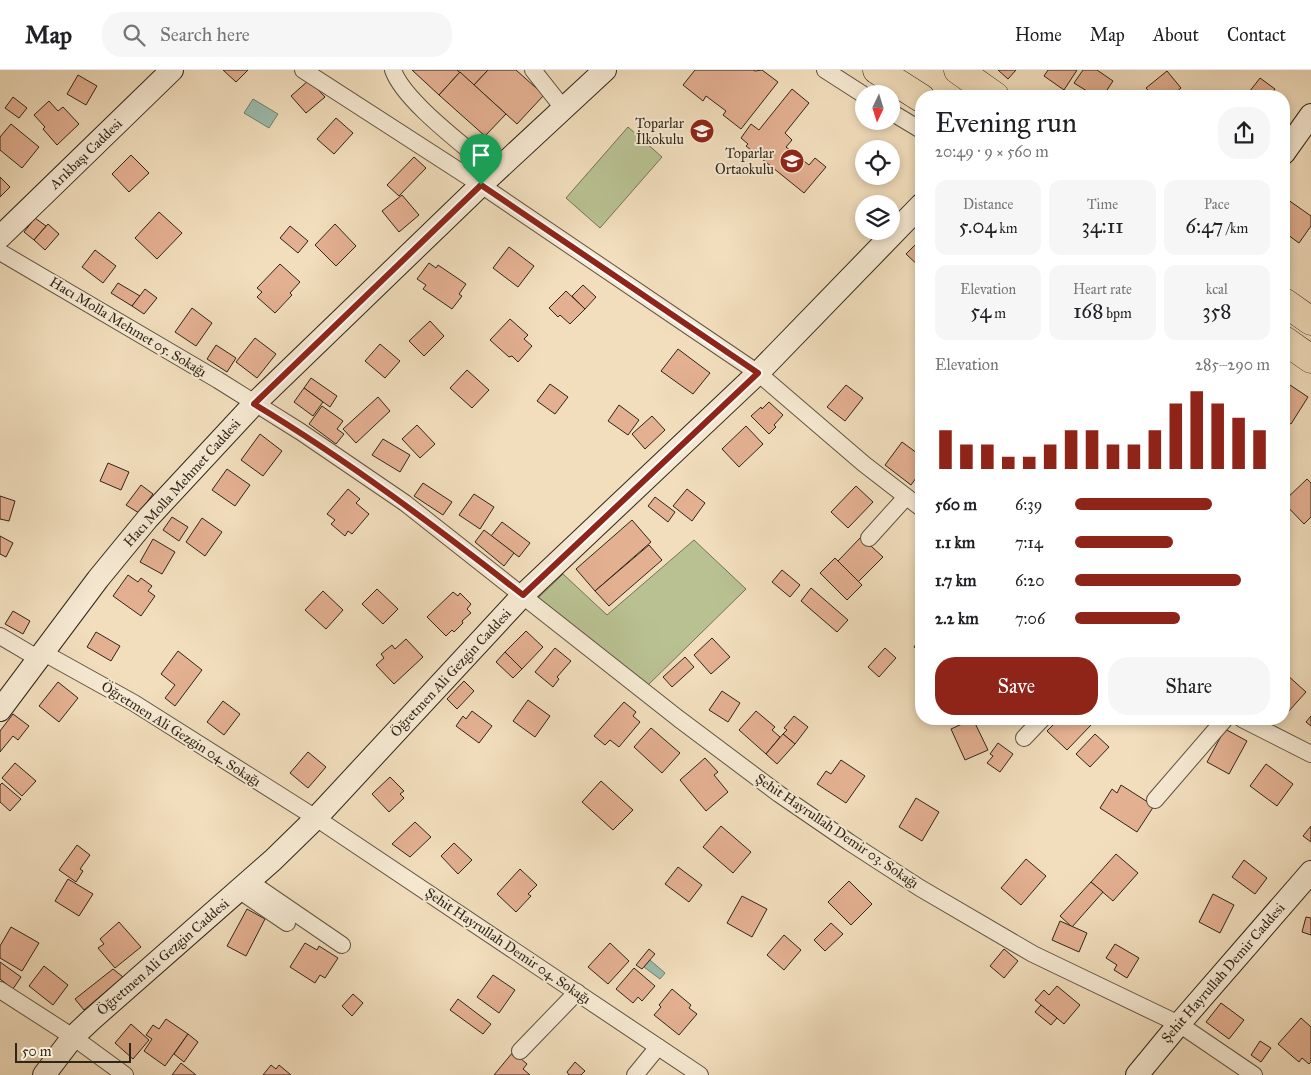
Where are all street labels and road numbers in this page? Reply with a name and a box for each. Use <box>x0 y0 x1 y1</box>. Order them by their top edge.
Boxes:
street label: Arıkbaşı Caddesi <box>46 115 126 193</box>
street label: Hacı Molla Mehmet 05. Sokağı <box>46 273 210 381</box>
street label: Hacı Molla Mehmet Caddesi <box>120 415 244 550</box>
street label: Öğretmen Ali Gezgin Caddesi <box>386 604 515 741</box>
street label: Öğretmen Ali Gezgin 04. Sokağı <box>98 676 265 790</box>
street label: Şehit Hayrullah Demir 03. Sokağı <box>752 770 922 892</box>
street label: Şehit Hayrullah Demir 04. Sokağı <box>422 884 594 1008</box>
street label: Öğretmen Ali Gezgin Caddesi <box>92 893 233 1019</box>
street label: Şehit Hayrullah Demir Caddesi <box>1158 899 1289 1046</box>

